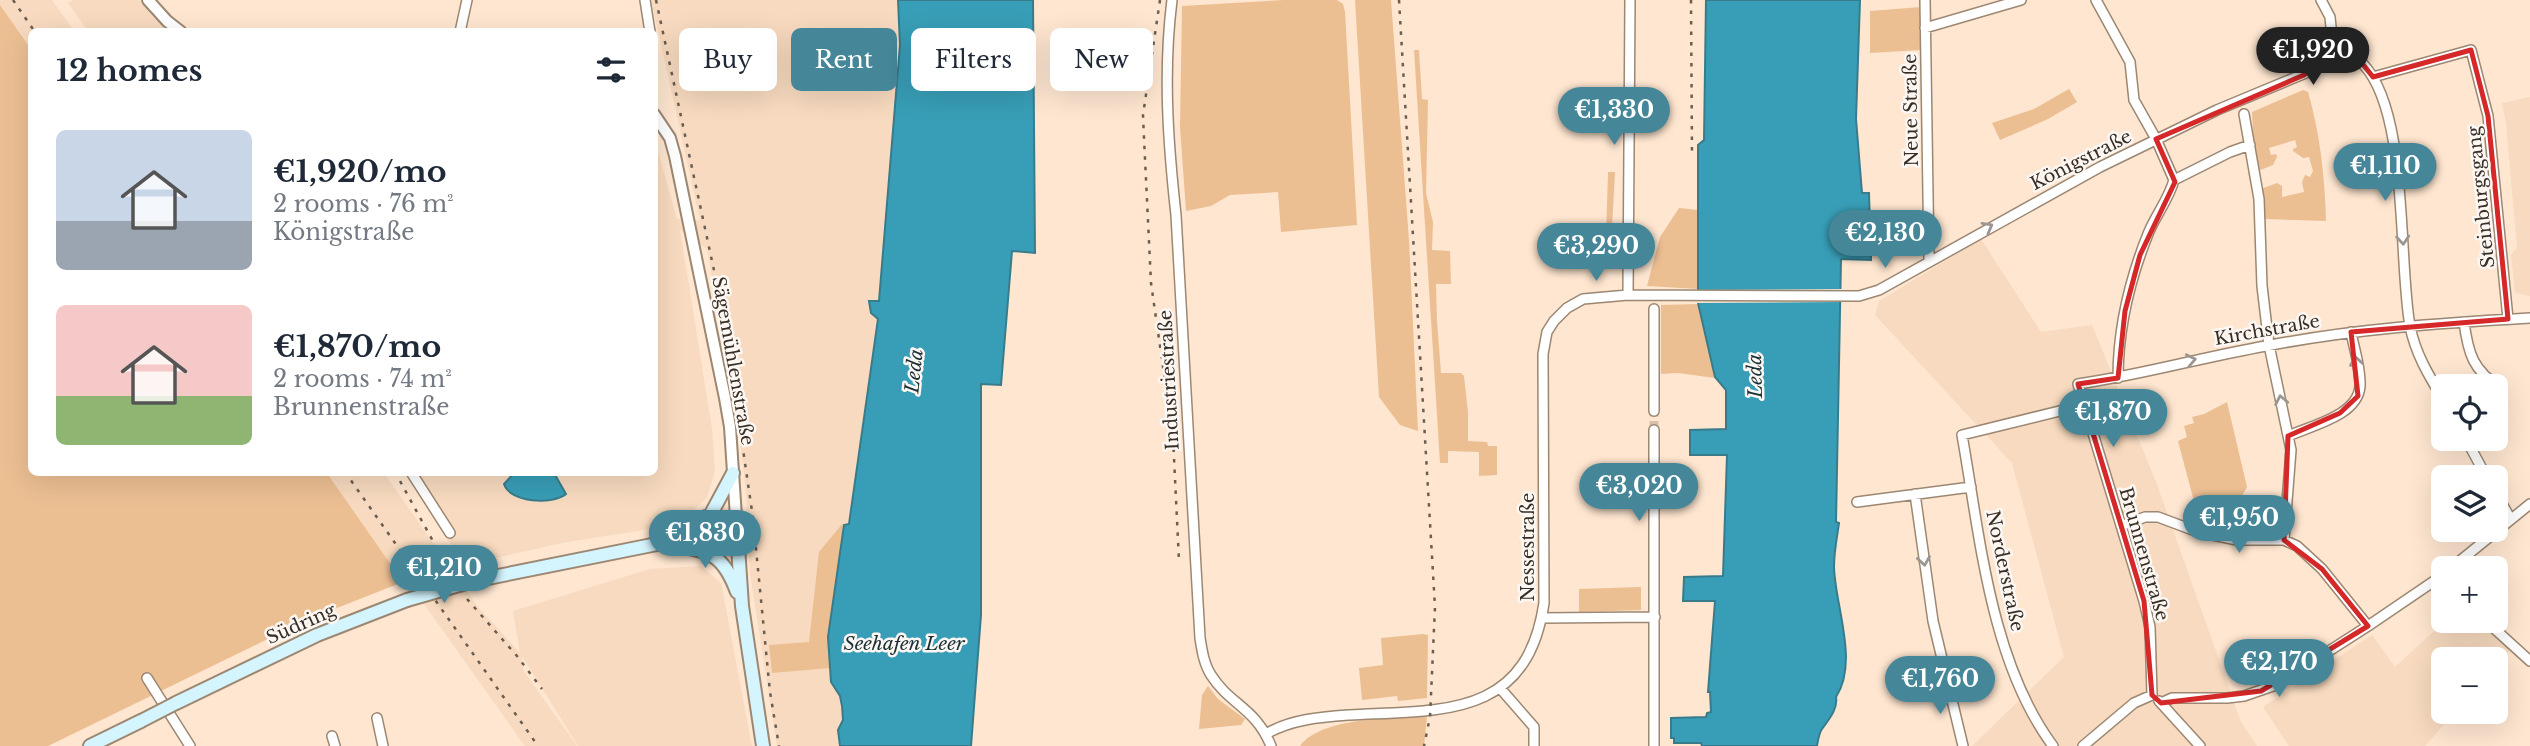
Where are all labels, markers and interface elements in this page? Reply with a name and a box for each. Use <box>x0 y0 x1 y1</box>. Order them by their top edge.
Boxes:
chip: Buy <box>679 28 777 91</box>
chip: Rent <box>791 28 897 91</box>
chip: Filters <box>911 28 1036 91</box>
chip: New <box>1050 28 1153 91</box>
pin: €1,920 <box>2256 28 2370 87</box>
text: €1,920 <box>2272 36 2354 64</box>
icon: filters <box>592 51 630 89</box>
text: 12 homes <box>56 52 203 89</box>
street label: Neue Straße <box>1899 53 1923 167</box>
pin: €1,330 <box>1557 88 1671 147</box>
text: €1,330 <box>1574 96 1654 124</box>
street label: Königstraße <box>2027 125 2135 195</box>
street label: Steinburgsgang <box>2463 125 2499 269</box>
pin: €1,110 <box>2328 144 2442 203</box>
text: €1,110 <box>2349 152 2421 180</box>
text: €1,920/mo <box>273 153 447 190</box>
icon: home <box>112 158 196 242</box>
text: 2 rooms · 76 m² <box>273 190 454 218</box>
pin: €2,130 <box>1828 210 1942 270</box>
text: Königstraße <box>273 218 415 246</box>
text: €2,130 <box>1845 219 1925 247</box>
one-way arrow <box>1981 222 1993 235</box>
pin: €3,290 <box>1539 224 1653 283</box>
text: €3,290 <box>1553 232 1639 260</box>
one-way arrow <box>2395 235 2410 246</box>
street label: Sägemühlenstraße <box>707 275 759 447</box>
street label: Industriestraße <box>1154 309 1184 451</box>
street label: Kirchstraße <box>2213 310 2321 350</box>
text: €1,870/mo <box>273 328 441 365</box>
icon: home <box>112 333 196 417</box>
water label: Leda <box>900 348 928 395</box>
water label: Leda <box>1743 354 1767 399</box>
one-way arrow <box>2185 354 2197 369</box>
one-way arrow <box>2350 355 2365 367</box>
text: 2 rooms · 74 m² <box>273 365 452 393</box>
map controls <box>2431 374 2508 724</box>
button: locate <box>2431 374 2508 451</box>
pin: €1,870 <box>2056 390 2170 449</box>
text: Brunnenstraße <box>273 393 449 421</box>
one-way arrow <box>2274 394 2289 406</box>
text: €1,870 <box>2074 398 2152 426</box>
pin: €3,020 <box>1582 463 1696 523</box>
button: layers <box>2431 465 2508 542</box>
text: €3,020 <box>1595 472 1683 500</box>
street label: Brunnenstraße <box>2114 485 2174 623</box>
street label: Nessestraße <box>1517 493 1539 601</box>
pin: €1,950 <box>2182 496 2296 555</box>
text: €1,950 <box>2199 504 2279 532</box>
street label: Norderstraße <box>1981 509 2029 633</box>
pin: €1,830 <box>648 510 762 570</box>
text: €1,830 <box>665 519 745 547</box>
pin: €1,210 <box>387 546 501 605</box>
text: €1,210 <box>406 554 482 582</box>
one-way arrow <box>1916 555 1931 567</box>
button: + <box>2431 556 2508 633</box>
street label: Südring <box>263 599 339 649</box>
water label: Seehafen Leer <box>843 632 966 655</box>
pin: €2,170 <box>2222 640 2336 699</box>
button: − <box>2431 647 2508 724</box>
text: €2,170 <box>2240 648 2318 676</box>
pin: €1,760 <box>1883 656 1997 716</box>
text: €1,760 <box>1901 665 1979 693</box>

